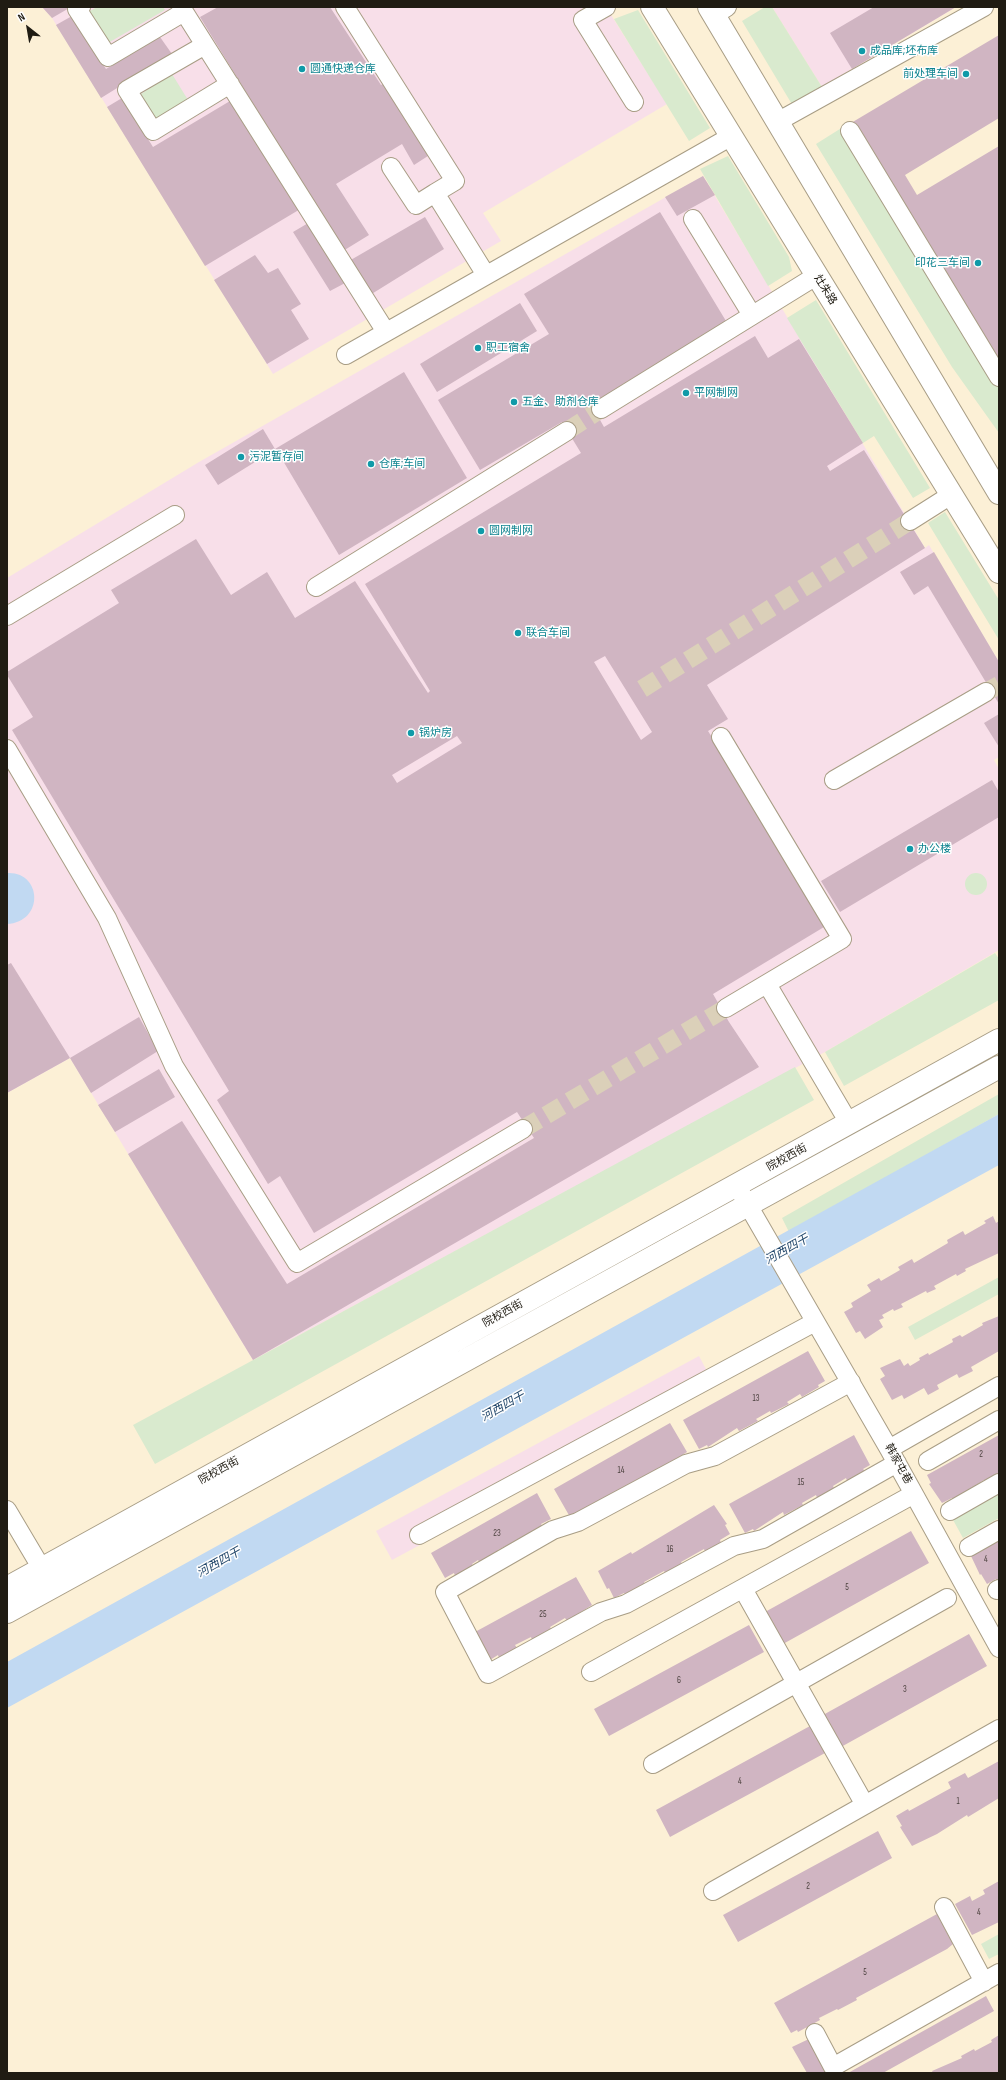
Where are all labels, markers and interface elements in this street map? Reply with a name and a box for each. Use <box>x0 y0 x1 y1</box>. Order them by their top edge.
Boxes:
north arrow <box>8 8 48 48</box>
text: N <box>16 10 27 24</box>
place label: 成品库;坯布库 <box>870 44 938 58</box>
marker: 成品库;坯布库 <box>857 46 867 56</box>
place label: 圆通快递仓库 <box>310 62 376 76</box>
marker: 圆通快递仓库 <box>297 64 307 74</box>
place label: 前处理车间 <box>903 67 958 81</box>
marker: 前处理车间 <box>961 69 971 79</box>
place label: 印花三车间 <box>915 256 970 270</box>
marker: 印花三车间 <box>973 258 983 268</box>
street label: 灶朱路 <box>811 273 839 307</box>
place label: 职工宿舍 <box>486 341 530 355</box>
marker: 职工宿舍 <box>473 343 483 353</box>
place label: 平网制网 <box>694 386 738 400</box>
marker: 平网制网 <box>681 388 691 398</box>
place label: 五金、助剂仓库 <box>522 395 599 409</box>
marker: 五金、助剂仓库 <box>509 397 519 407</box>
place label: 污泥暂存间 <box>249 450 304 464</box>
marker: 污泥暂存间 <box>236 452 246 462</box>
place label: 仓库;车间 <box>379 457 425 471</box>
marker: 仓库;车间 <box>366 459 376 469</box>
place label: 圆网制网 <box>489 524 533 538</box>
marker: 圆网制网 <box>476 526 486 536</box>
place label: 联合车间 <box>526 626 570 640</box>
marker: 联合车间 <box>513 628 523 638</box>
place label: 锅炉房 <box>419 726 452 740</box>
marker: 锅炉房 <box>406 728 416 738</box>
place label: 办公楼 <box>918 842 951 856</box>
marker: 办公楼 <box>905 844 915 854</box>
street label: 院校西街 <box>765 1142 809 1174</box>
water label: 河西四干 <box>763 1232 811 1268</box>
street label: 院校西街 <box>481 1298 525 1330</box>
water label: 河西四干 <box>479 1389 527 1425</box>
house number: 13 <box>753 1394 759 1404</box>
street label: 韩家屯巷 <box>882 1442 914 1486</box>
house number: 2 <box>979 1450 983 1460</box>
street label: 院校西街 <box>197 1455 241 1487</box>
house number: 14 <box>618 1466 624 1476</box>
house number: 15 <box>798 1478 804 1488</box>
house number: 23 <box>493 1529 501 1539</box>
water label: 河西四干 <box>195 1545 243 1581</box>
house number: 16 <box>666 1545 674 1555</box>
house number: 4 <box>984 1555 988 1565</box>
house number: 5 <box>845 1583 849 1593</box>
house number: 25 <box>539 1610 547 1620</box>
house number: 6 <box>677 1676 681 1686</box>
house number: 3 <box>903 1685 907 1695</box>
house number: 4 <box>738 1777 742 1787</box>
house number: 1 <box>956 1797 960 1807</box>
house number: 2 <box>806 1882 810 1892</box>
house number: 4 <box>977 1908 981 1918</box>
house number: 5 <box>863 1968 867 1978</box>

